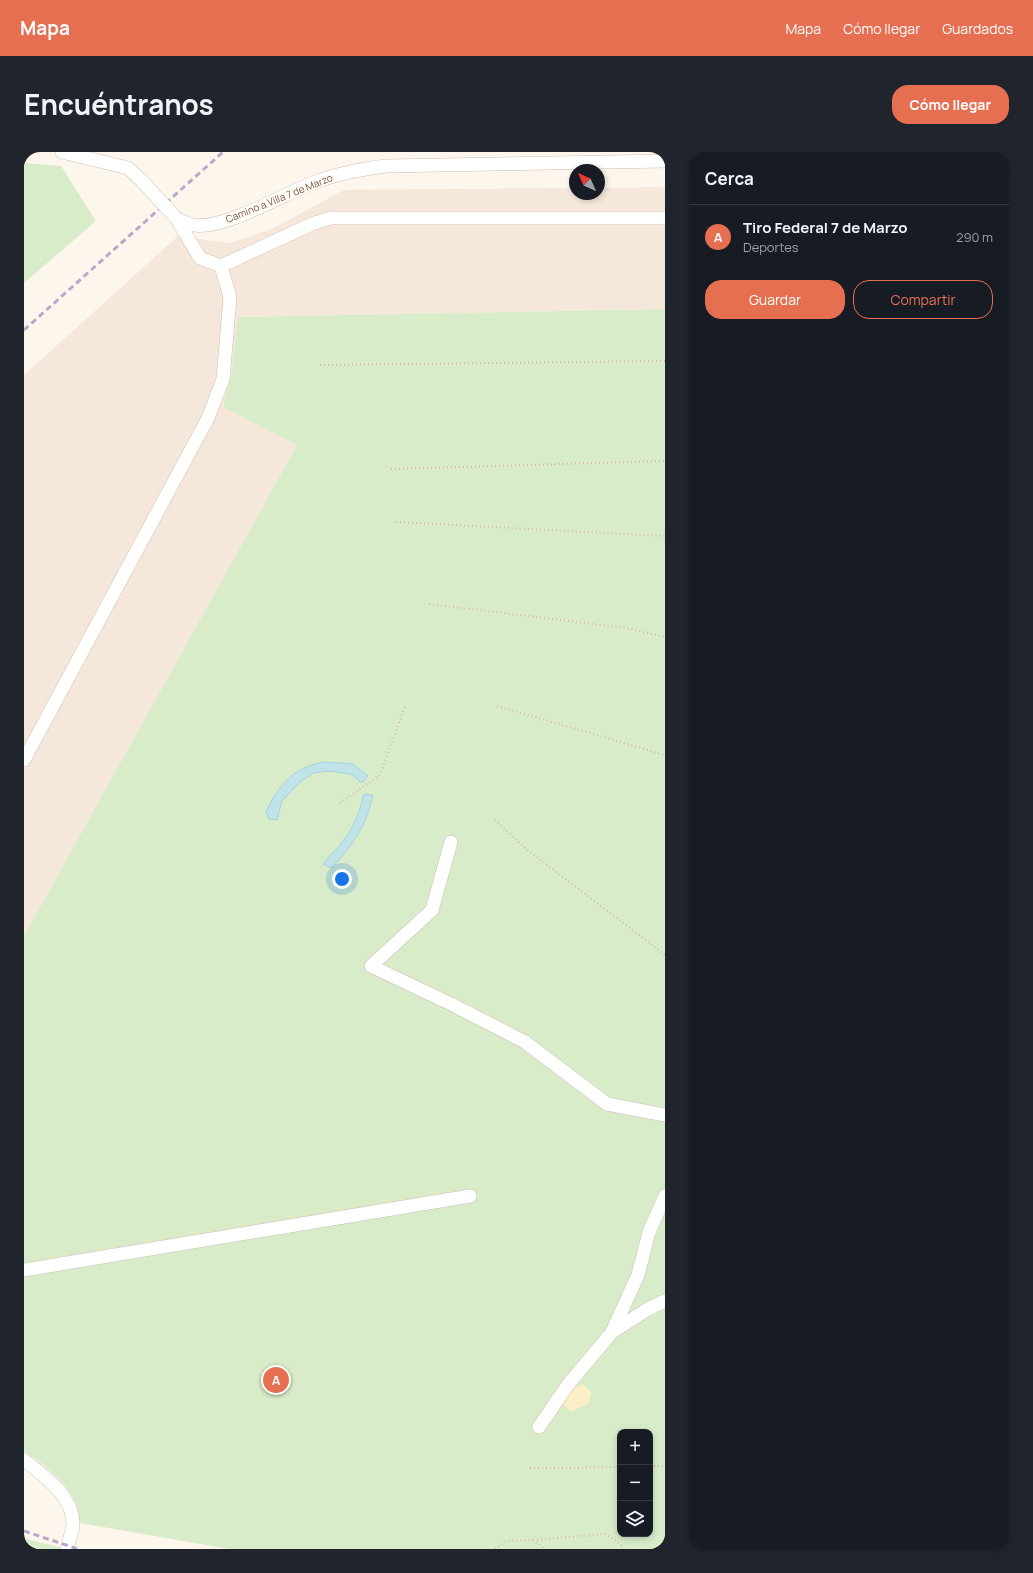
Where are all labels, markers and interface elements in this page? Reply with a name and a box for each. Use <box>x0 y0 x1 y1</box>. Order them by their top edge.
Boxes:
text: Mapa <box>20 15 70 41</box>
text: Mapa <box>786 19 821 38</box>
text: Cómo llegar <box>843 19 920 38</box>
text: Guardados <box>942 19 1013 38</box>
text: Encuéntranos <box>24 85 214 123</box>
button: Cómo llegar <box>892 85 1009 124</box>
north arrow <box>569 164 605 200</box>
text: Cerca <box>705 167 754 190</box>
street label: Camino a Villa 7 de Marzo <box>223 170 335 226</box>
text: Tiro Federal 7 de Marzo <box>743 217 907 238</box>
text: A <box>714 228 722 246</box>
text: 290 m <box>956 228 993 246</box>
text: Deportes <box>743 238 799 256</box>
button: Guardar <box>705 280 845 319</box>
button: Compartir <box>853 280 993 319</box>
your location <box>332 869 352 889</box>
pin: A <box>263 1365 289 1395</box>
map controls <box>617 1429 653 1537</box>
button: + <box>617 1429 653 1465</box>
button: − <box>617 1465 653 1501</box>
button: layers <box>617 1501 653 1537</box>

